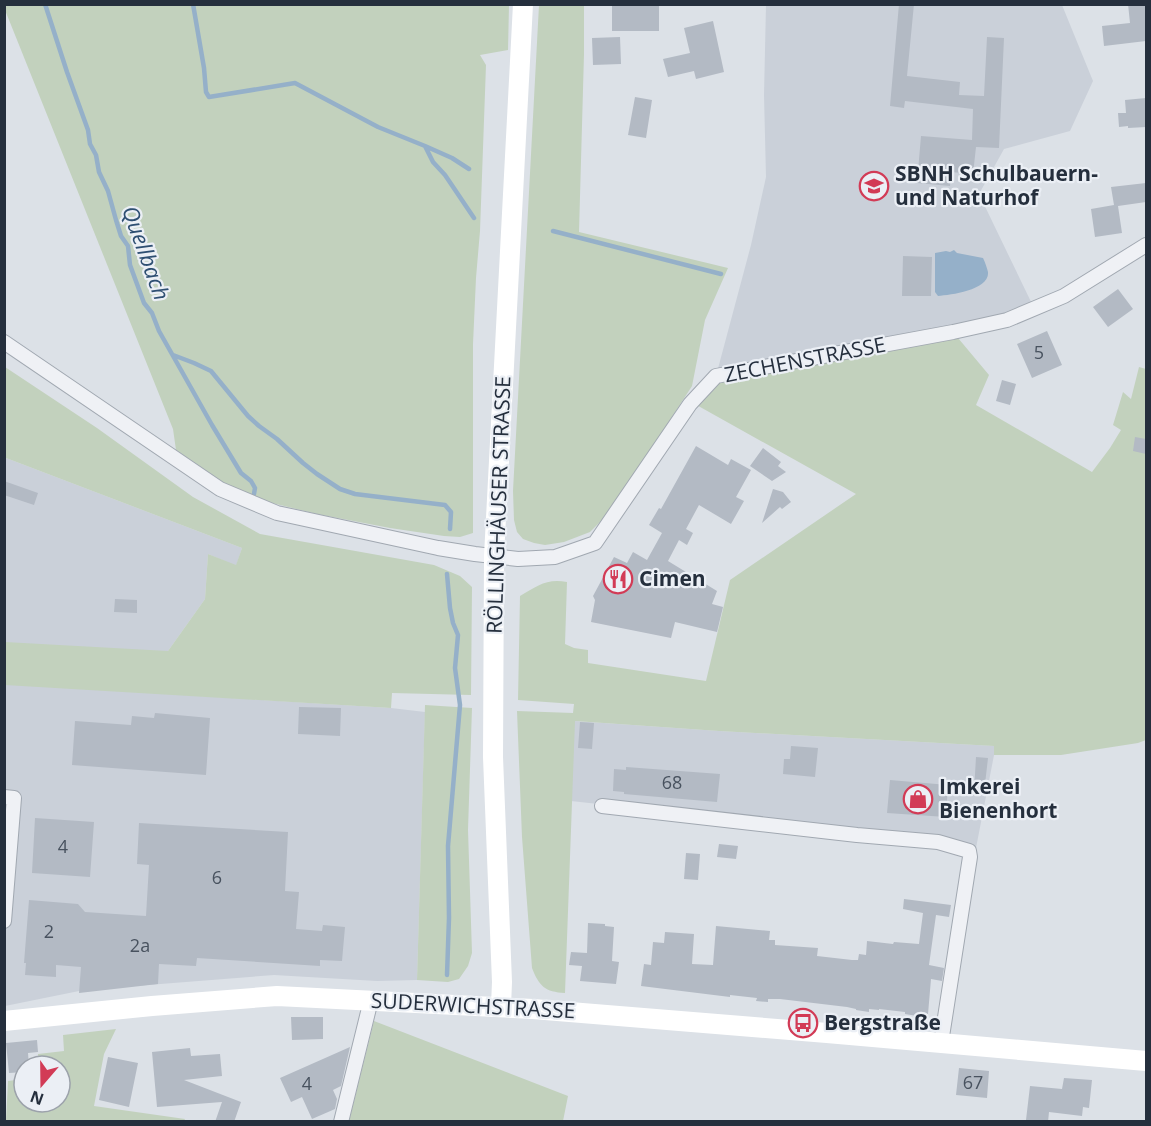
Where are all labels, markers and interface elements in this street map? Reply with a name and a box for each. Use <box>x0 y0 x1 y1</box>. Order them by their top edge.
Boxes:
place label: SBNH Schulbauern- und Naturhof <box>895 159 1098 211</box>
school or university icon: SBNH Schulbauern- und Naturhof <box>858 170 890 202</box>
water label: Quellbach <box>116 201 178 304</box>
street label: ZECHENSTRASSE <box>722 330 888 388</box>
house number: 5 <box>1034 340 1044 364</box>
street label: RÖLLINGHÄUSER STRASSE <box>480 376 516 634</box>
restaurant icon: Cimen <box>602 563 634 595</box>
place label: Cimen <box>639 564 706 592</box>
house number: 68 <box>662 770 682 794</box>
place label: Imkerei Bienenhort <box>939 772 1057 824</box>
shop icon: Imkerei Bienenhort <box>902 783 934 815</box>
house number: 4 <box>58 834 68 858</box>
house number: 6 <box>212 865 222 889</box>
house number: 2 <box>44 919 54 943</box>
house number: 2a <box>130 933 150 957</box>
street label: SUDERWICHSTRASSE <box>370 986 576 1024</box>
bus stop icon: Bergstraße <box>787 1007 819 1039</box>
place label: Bergstraße <box>824 1008 941 1036</box>
north arrow <box>12 1054 72 1114</box>
house number: 67 <box>963 1070 983 1094</box>
house number: 4 <box>302 1071 312 1095</box>
text: N <box>27 1086 47 1111</box>

